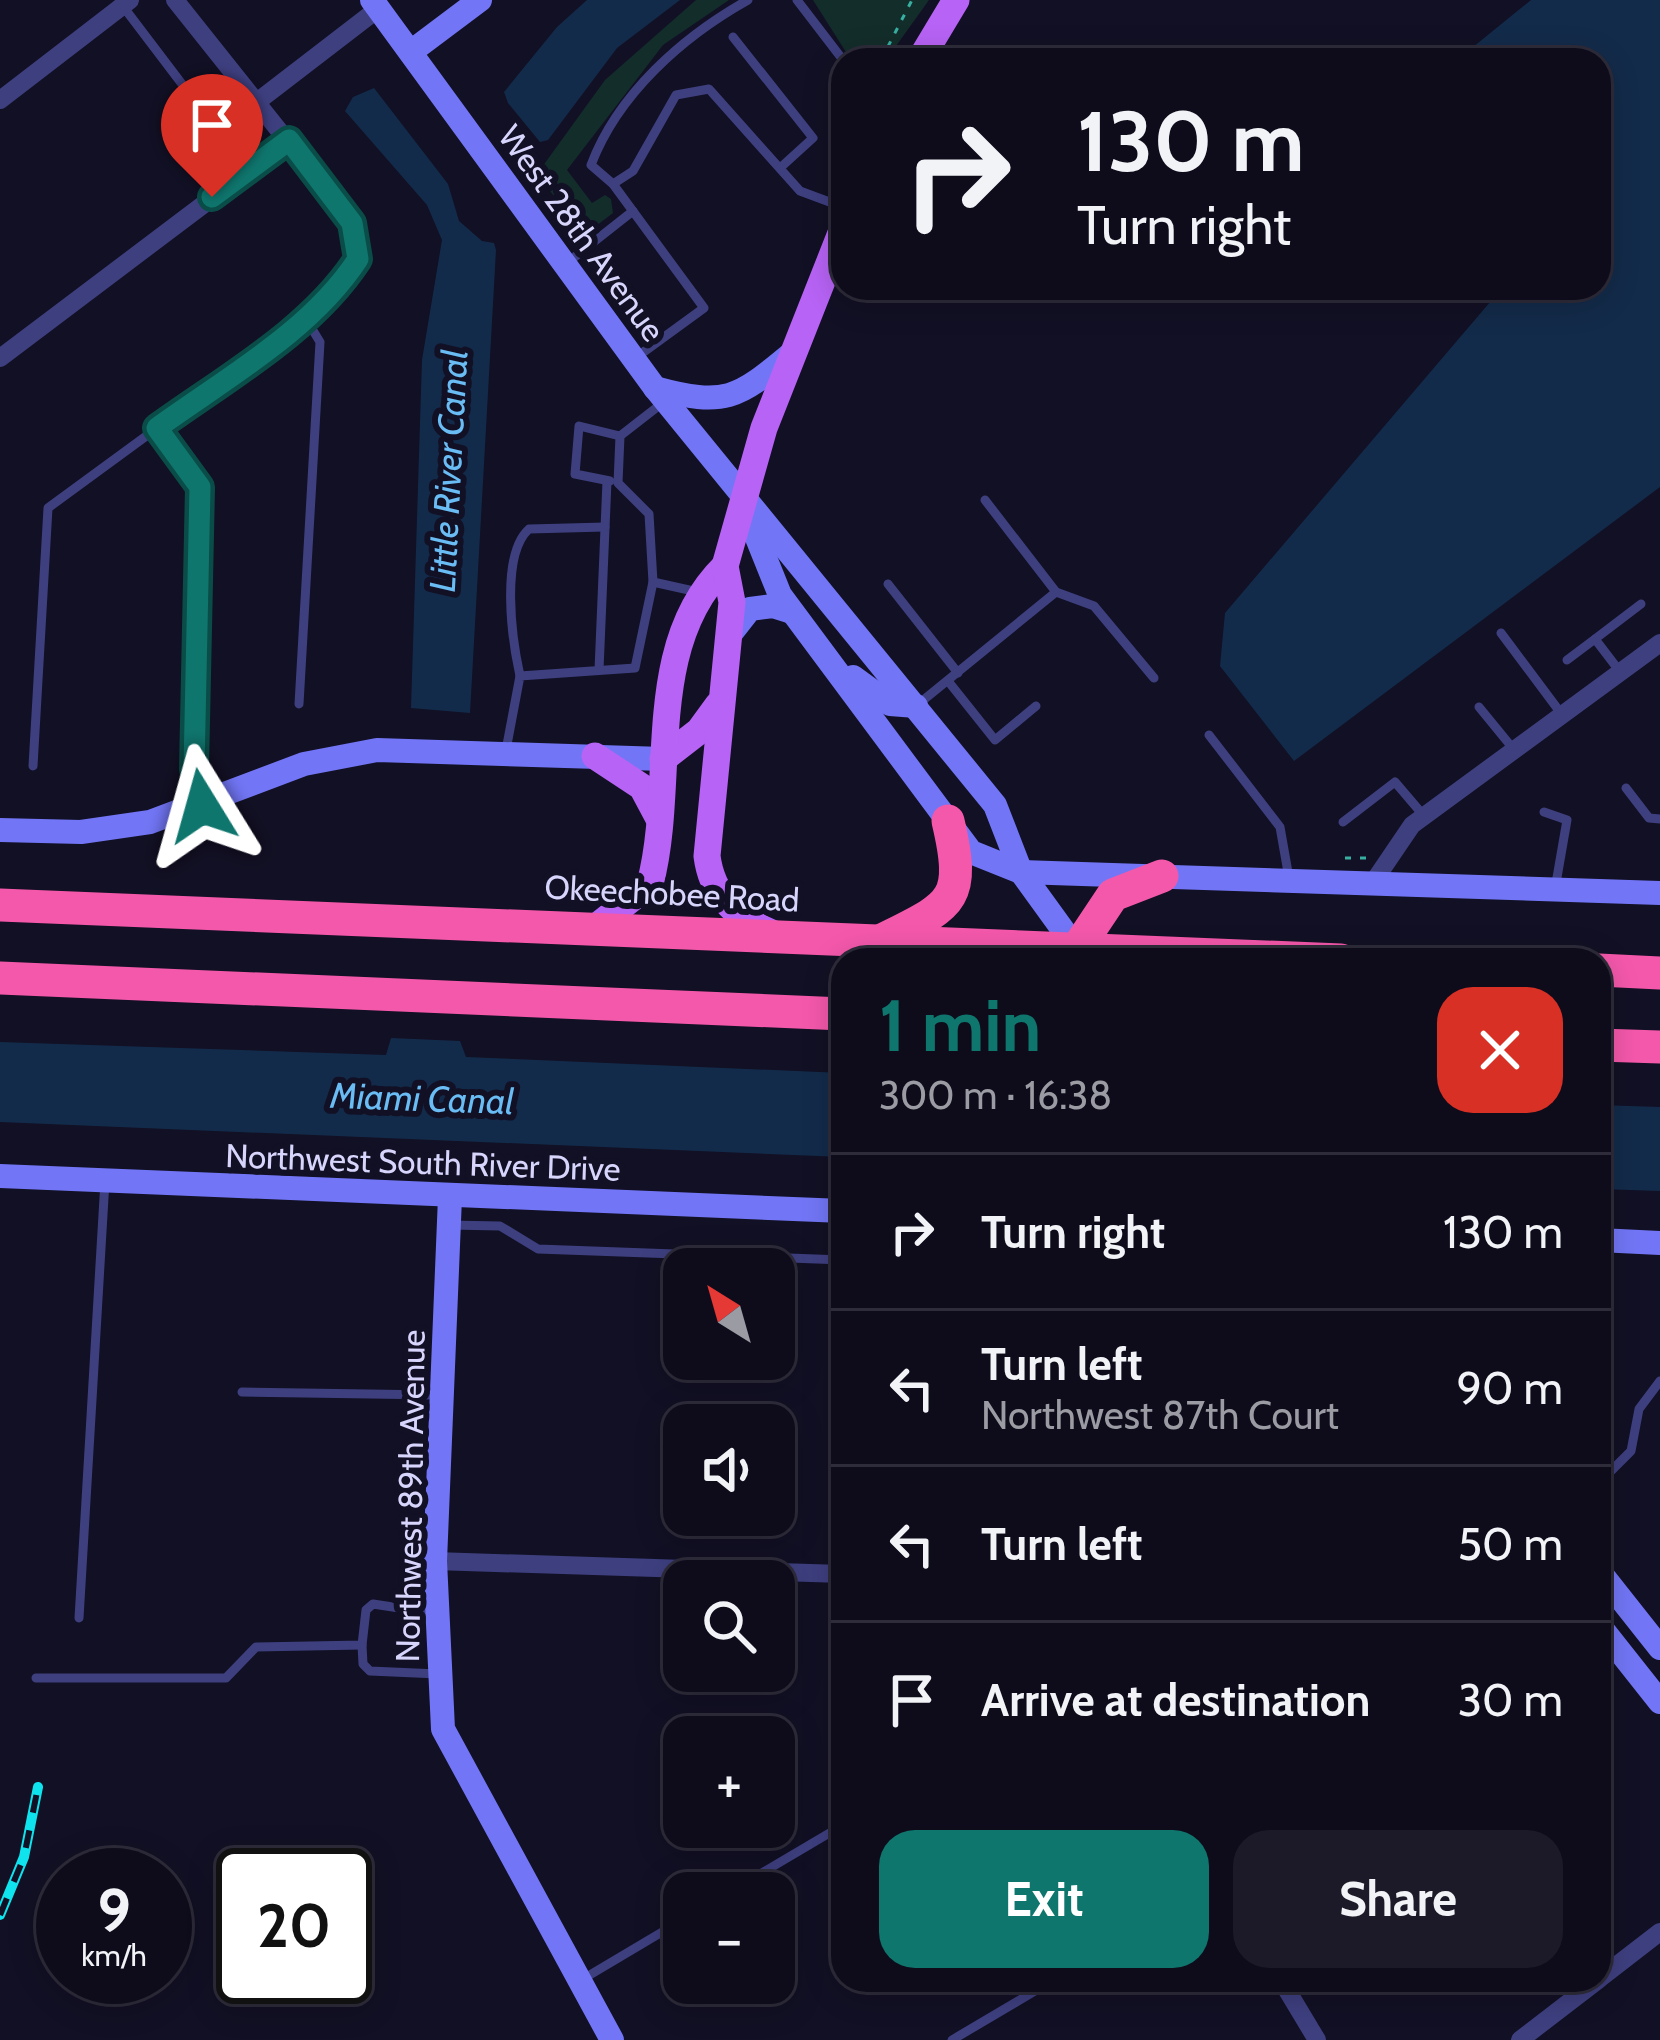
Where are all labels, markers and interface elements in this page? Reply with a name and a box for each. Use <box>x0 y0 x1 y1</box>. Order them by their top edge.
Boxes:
pin <box>161 74 263 197</box>
text: 130 m <box>1077 90 1304 192</box>
icon: arrive <box>179 92 245 158</box>
icon: right <box>879 96 1035 252</box>
street label: West 28th Avenue <box>490 117 674 349</box>
text: Turn right <box>1077 192 1291 258</box>
water label: Little River Canal <box>420 348 476 593</box>
position arrow <box>139 743 265 869</box>
street label: Okeechobee Road <box>544 866 800 920</box>
text: 1 min <box>879 982 1041 1069</box>
button: close <box>1437 987 1563 1113</box>
text: 300 m · 16:38 <box>879 1071 1112 1119</box>
water label: Miami Canal <box>328 1073 515 1123</box>
street label: Northwest South River Drive <box>225 1135 621 1189</box>
icon: right <box>879 1199 945 1265</box>
text: Turn right <box>981 1205 1165 1259</box>
text: 130 m <box>1443 1205 1563 1259</box>
north arrow <box>663 1248 795 1380</box>
map controls <box>663 1248 795 2004</box>
street label: Northwest 89th Avenue <box>387 1329 433 1663</box>
text: Turn left <box>981 1337 1143 1391</box>
icon: left <box>879 1355 945 1421</box>
text: 90 m <box>1456 1361 1563 1415</box>
text: Northwest 87th Court <box>981 1391 1339 1439</box>
button: sound <box>663 1404 795 1536</box>
icon: left <box>879 1511 945 1577</box>
text: Turn left <box>981 1517 1143 1571</box>
text: 50 m <box>1458 1517 1563 1571</box>
button: search <box>663 1560 795 1692</box>
icon: arrive <box>879 1667 945 1733</box>
text: Arrive at destination <box>981 1673 1370 1727</box>
text: 30 m <box>1458 1673 1563 1727</box>
button: + <box>663 1716 795 1848</box>
button: Exit <box>879 1830 1209 1968</box>
button: Share <box>1233 1830 1563 1968</box>
speed limit sign: 20 <box>216 1848 372 2004</box>
button: − <box>663 1872 795 2004</box>
text: 9 <box>97 1874 131 1947</box>
text: km/h <box>81 1937 147 1974</box>

